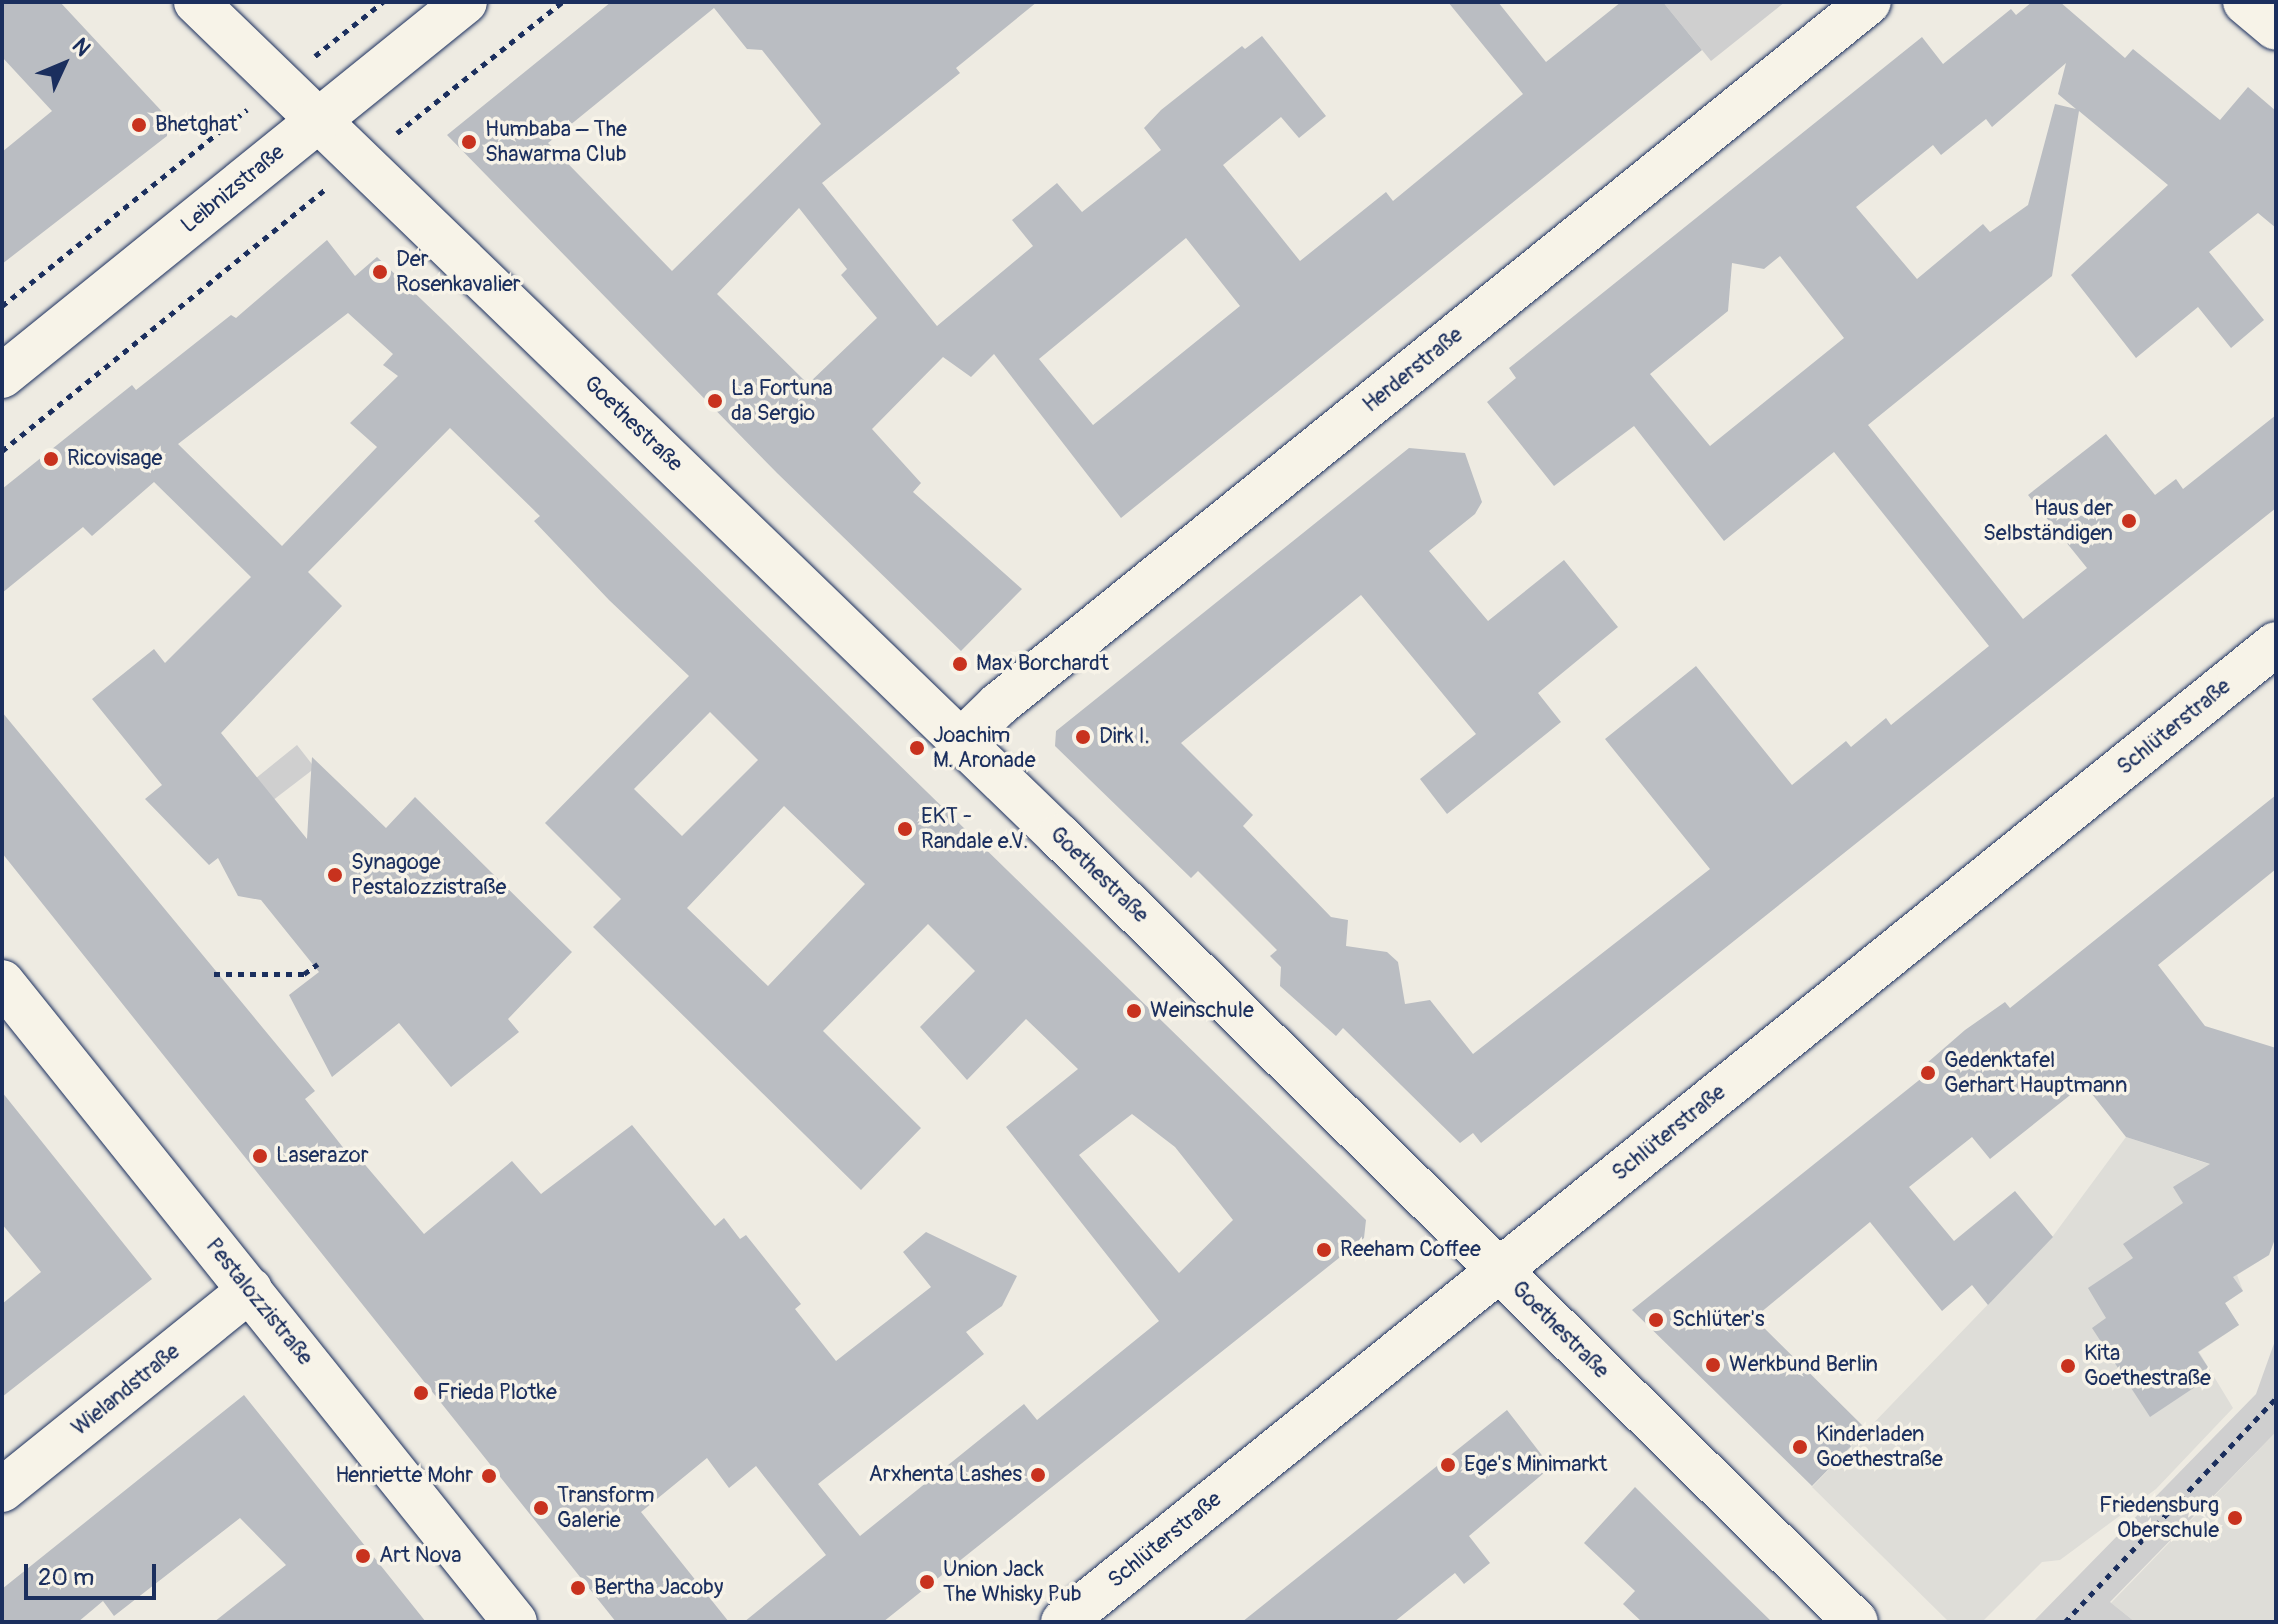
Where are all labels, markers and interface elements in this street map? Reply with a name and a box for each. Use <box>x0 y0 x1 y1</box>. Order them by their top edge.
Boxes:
north arrow <box>24 24 104 104</box>
text: N <box>66 32 97 62</box>
place label: Bhetghat <box>155 112 238 138</box>
marker: Bhetghat <box>130 116 148 134</box>
place label: Humbaba – The Shawarma Club <box>485 116 627 168</box>
marker: Humbaba – The Shawarma Club <box>460 133 478 151</box>
street label: Leibnizstraße <box>176 139 290 239</box>
place label: Der Rosenkavalier <box>396 246 521 298</box>
marker: Der Rosenkavalier <box>371 263 389 281</box>
street label: Herderstraße <box>1358 322 1468 418</box>
street label: Goethestraße <box>578 370 688 478</box>
place label: La Fortuna da Sergio <box>731 375 833 426</box>
marker: La Fortuna da Sergio <box>706 392 724 410</box>
place label: Ricovisage <box>67 446 162 472</box>
marker: Ricovisage <box>42 450 60 468</box>
place label: Haus der Selbständigen <box>1983 495 2113 546</box>
marker: Haus der Selbständigen <box>2120 512 2138 530</box>
place label: Max Borchardt <box>976 651 1109 677</box>
marker: Max Borchardt <box>951 655 969 673</box>
street label: Schlüterstraße <box>2112 673 2236 781</box>
place label: Joachim M. Aronade <box>933 722 1036 774</box>
place label: Dirk I. <box>1099 724 1150 750</box>
marker: Dirk I. <box>1074 728 1092 746</box>
marker: Joachim M. Aronade <box>908 739 926 757</box>
place label: EKT - Randale e.V. <box>921 803 1028 854</box>
marker: EKT - Randale e.V. <box>896 820 914 838</box>
street label: Goethestraße <box>1044 821 1154 929</box>
place label: Synagoge Pestalozzistraße <box>351 849 506 900</box>
marker: Synagoge Pestalozzistraße <box>326 866 344 884</box>
place label: Weinschule <box>1150 998 1254 1024</box>
marker: Weinschule <box>1125 1002 1143 1020</box>
place label: Gedenktafel Gerhart Hauptmann <box>1944 1047 2127 1098</box>
marker: Gedenktafel Gerhart Hauptmann <box>1919 1064 1937 1082</box>
street label: Schlüterstraße <box>1607 1079 1731 1187</box>
place label: Laserazor <box>276 1143 369 1169</box>
marker: Laserazor <box>251 1147 269 1165</box>
street label: Pestalozzistraße <box>200 1233 318 1371</box>
place label: Reeham Coffee <box>1340 1237 1481 1263</box>
marker: Reeham Coffee <box>1315 1241 1333 1259</box>
street label: Goethestraße <box>1506 1276 1614 1384</box>
place label: Schlüter's <box>1672 1307 1765 1333</box>
marker: Schlüter's <box>1647 1311 1665 1329</box>
street label: Wielandstraße <box>67 1338 185 1442</box>
place label: Kita Goethestraße <box>2084 1340 2211 1392</box>
place label: Werkbund Berlin <box>1729 1352 1878 1378</box>
marker: Werkbund Berlin <box>1704 1356 1722 1374</box>
marker: Kita Goethestraße <box>2059 1357 2077 1375</box>
place label: Frieda Plotke <box>437 1380 557 1406</box>
marker: Frieda Plotke <box>412 1384 430 1402</box>
place label: Kinderladen Goethestraße <box>1816 1421 1943 1472</box>
marker: Kinderladen Goethestraße <box>1791 1438 1809 1456</box>
place label: Ege's Minimarkt <box>1464 1452 1607 1478</box>
marker: Ege's Minimarkt <box>1439 1456 1457 1474</box>
place label: Arxhenta Lashes <box>869 1462 1022 1488</box>
place label: Henriette Mohr <box>335 1463 473 1489</box>
marker: Arxhenta Lashes <box>1029 1466 1047 1484</box>
marker: Henriette Mohr <box>480 1467 498 1485</box>
place label: Transform Galerie <box>557 1482 655 1534</box>
street label: Schlüterstraße <box>1103 1486 1227 1594</box>
place label: Friedensburg Oberschule <box>2099 1492 2219 1544</box>
marker: Transform Galerie <box>532 1499 550 1517</box>
marker: Friedensburg Oberschule <box>2226 1509 2244 1527</box>
place label: Art Nova <box>379 1543 462 1569</box>
marker: Art Nova <box>354 1547 372 1565</box>
scale bar <box>28 1548 160 1598</box>
place label: Union Jack The Whisky Pub <box>943 1556 1082 1608</box>
text: 20 m <box>38 1563 94 1592</box>
marker: Union Jack The Whisky Pub <box>918 1573 936 1591</box>
place label: Bertha Jacoby <box>594 1575 723 1601</box>
marker: Bertha Jacoby <box>569 1579 587 1597</box>

